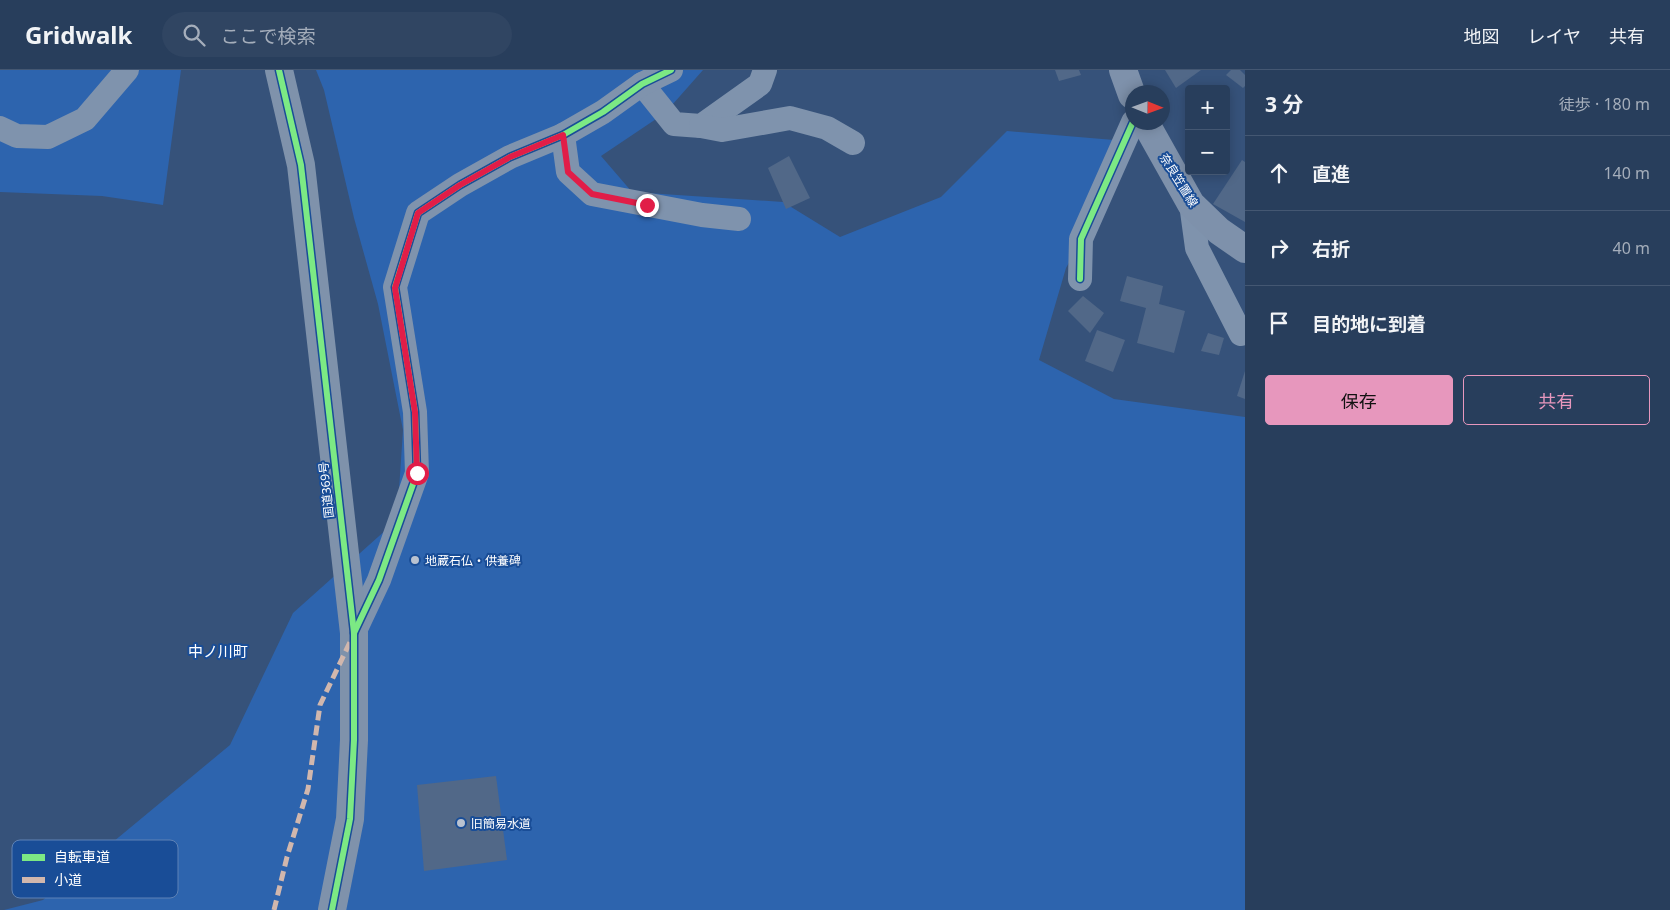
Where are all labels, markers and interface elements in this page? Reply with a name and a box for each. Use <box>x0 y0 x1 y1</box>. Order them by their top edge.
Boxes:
search box <box>162 12 512 57</box>
text: Gridwalk <box>25 18 132 51</box>
icon: search <box>180 21 208 49</box>
text: ここで検索 <box>220 23 315 49</box>
text: 地図 <box>1464 24 1500 48</box>
text: レイヤ <box>1528 24 1581 48</box>
text: 共有 <box>1609 24 1645 48</box>
north arrow <box>1125 85 1170 130</box>
map controls <box>1185 85 1230 175</box>
button: + <box>1185 85 1230 130</box>
text: 3 分 <box>1265 90 1303 118</box>
text: 徒歩 · 180 m <box>1559 93 1650 115</box>
button: − <box>1185 130 1230 175</box>
street label: 奈良笠置線 <box>1156 150 1202 210</box>
icon: ahead <box>1265 159 1293 187</box>
text: 直進 <box>1312 161 1350 187</box>
text: 140 m <box>1603 162 1650 184</box>
route end <box>636 194 659 217</box>
icon: right <box>1265 234 1293 262</box>
text: 右折 <box>1312 236 1350 262</box>
text: 40 m <box>1613 237 1650 259</box>
icon: arrive <box>1265 309 1293 337</box>
text: 目的地に到着 <box>1312 311 1426 337</box>
button: 保存 <box>1265 375 1453 425</box>
button: 共有 <box>1463 375 1650 425</box>
street label: 国道369号 <box>315 461 337 519</box>
route start <box>406 462 429 485</box>
place label: 地蔵石仏・供養碑 <box>425 552 521 569</box>
marker: 地蔵石仏・供養碑 <box>409 554 421 566</box>
district label: 中ノ川町 <box>188 641 248 661</box>
place label: 旧簡易水道 <box>471 815 531 832</box>
marker: 旧簡易水道 <box>455 817 467 829</box>
legend <box>12 840 178 898</box>
text: 自転車道 <box>54 847 110 866</box>
text: 小道 <box>54 870 82 889</box>

